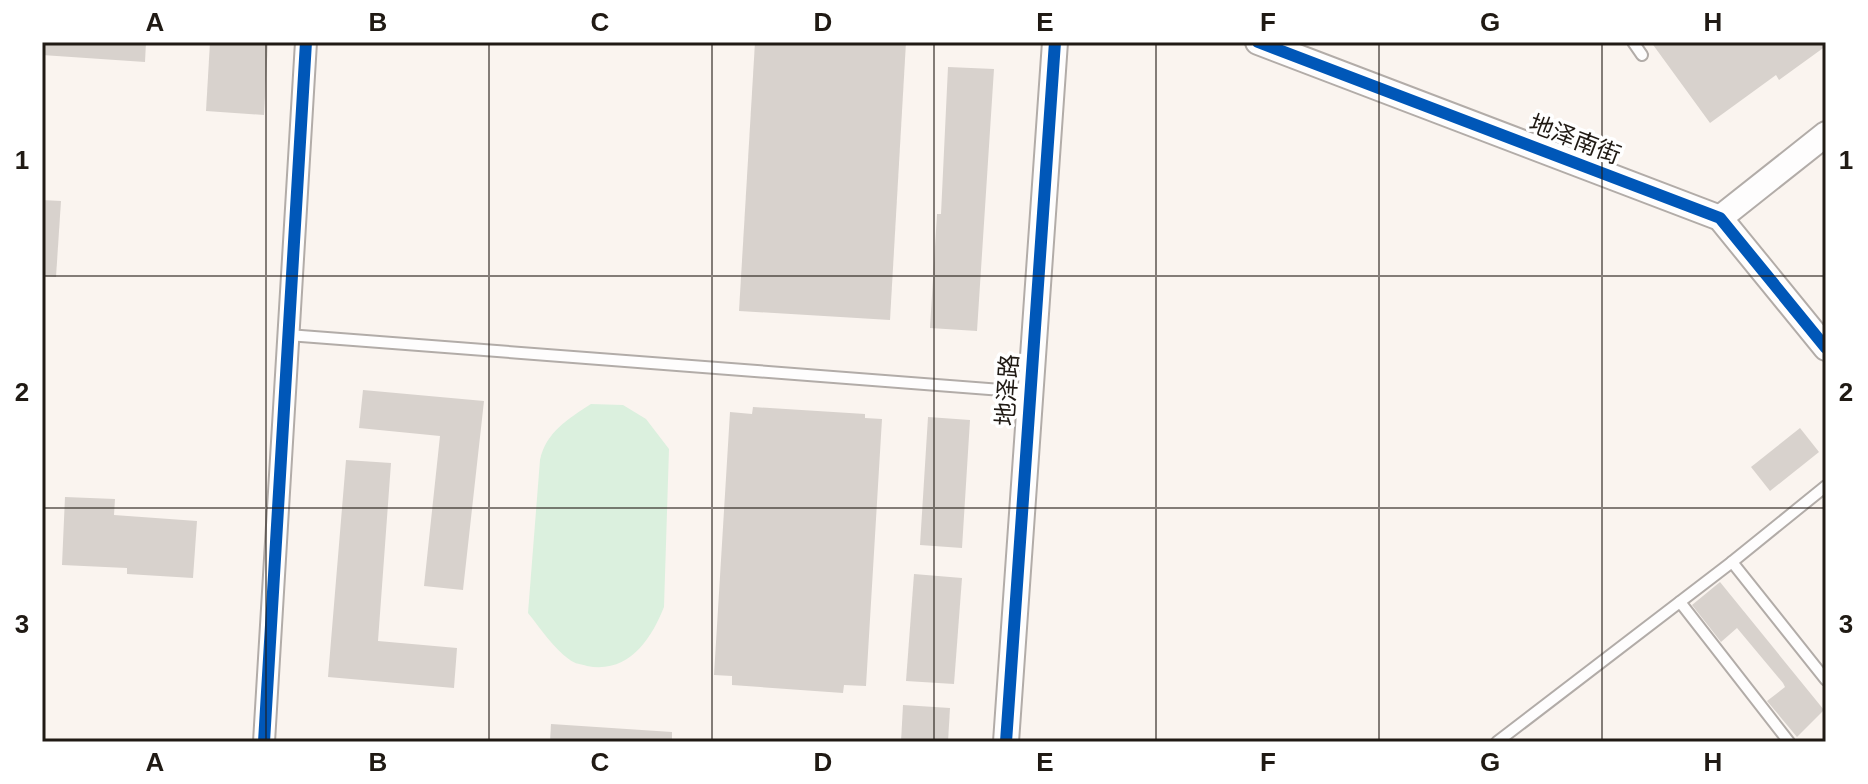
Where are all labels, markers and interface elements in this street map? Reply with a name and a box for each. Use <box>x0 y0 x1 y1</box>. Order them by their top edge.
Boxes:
text: A <box>146 7 165 37</box>
text: B <box>369 7 387 37</box>
text: C <box>591 7 610 37</box>
text: D <box>814 7 832 37</box>
text: E <box>1036 7 1054 37</box>
text: F <box>1260 7 1276 37</box>
text: G <box>1480 7 1500 37</box>
text: H <box>1704 7 1722 37</box>
street label: 地泽南街 <box>1525 109 1625 169</box>
text: 1 <box>15 145 29 175</box>
text: 1 <box>1839 145 1853 175</box>
street label: 地泽路 <box>991 353 1023 427</box>
text: 2 <box>15 377 29 407</box>
text: 2 <box>1839 377 1853 407</box>
text: 3 <box>15 609 29 639</box>
text: 3 <box>1839 609 1853 639</box>
text: A <box>146 747 165 777</box>
text: B <box>369 747 387 777</box>
text: C <box>591 747 610 777</box>
text: D <box>814 747 832 777</box>
text: E <box>1036 747 1054 777</box>
text: F <box>1260 747 1276 777</box>
text: G <box>1480 747 1500 777</box>
text: H <box>1704 747 1722 777</box>

